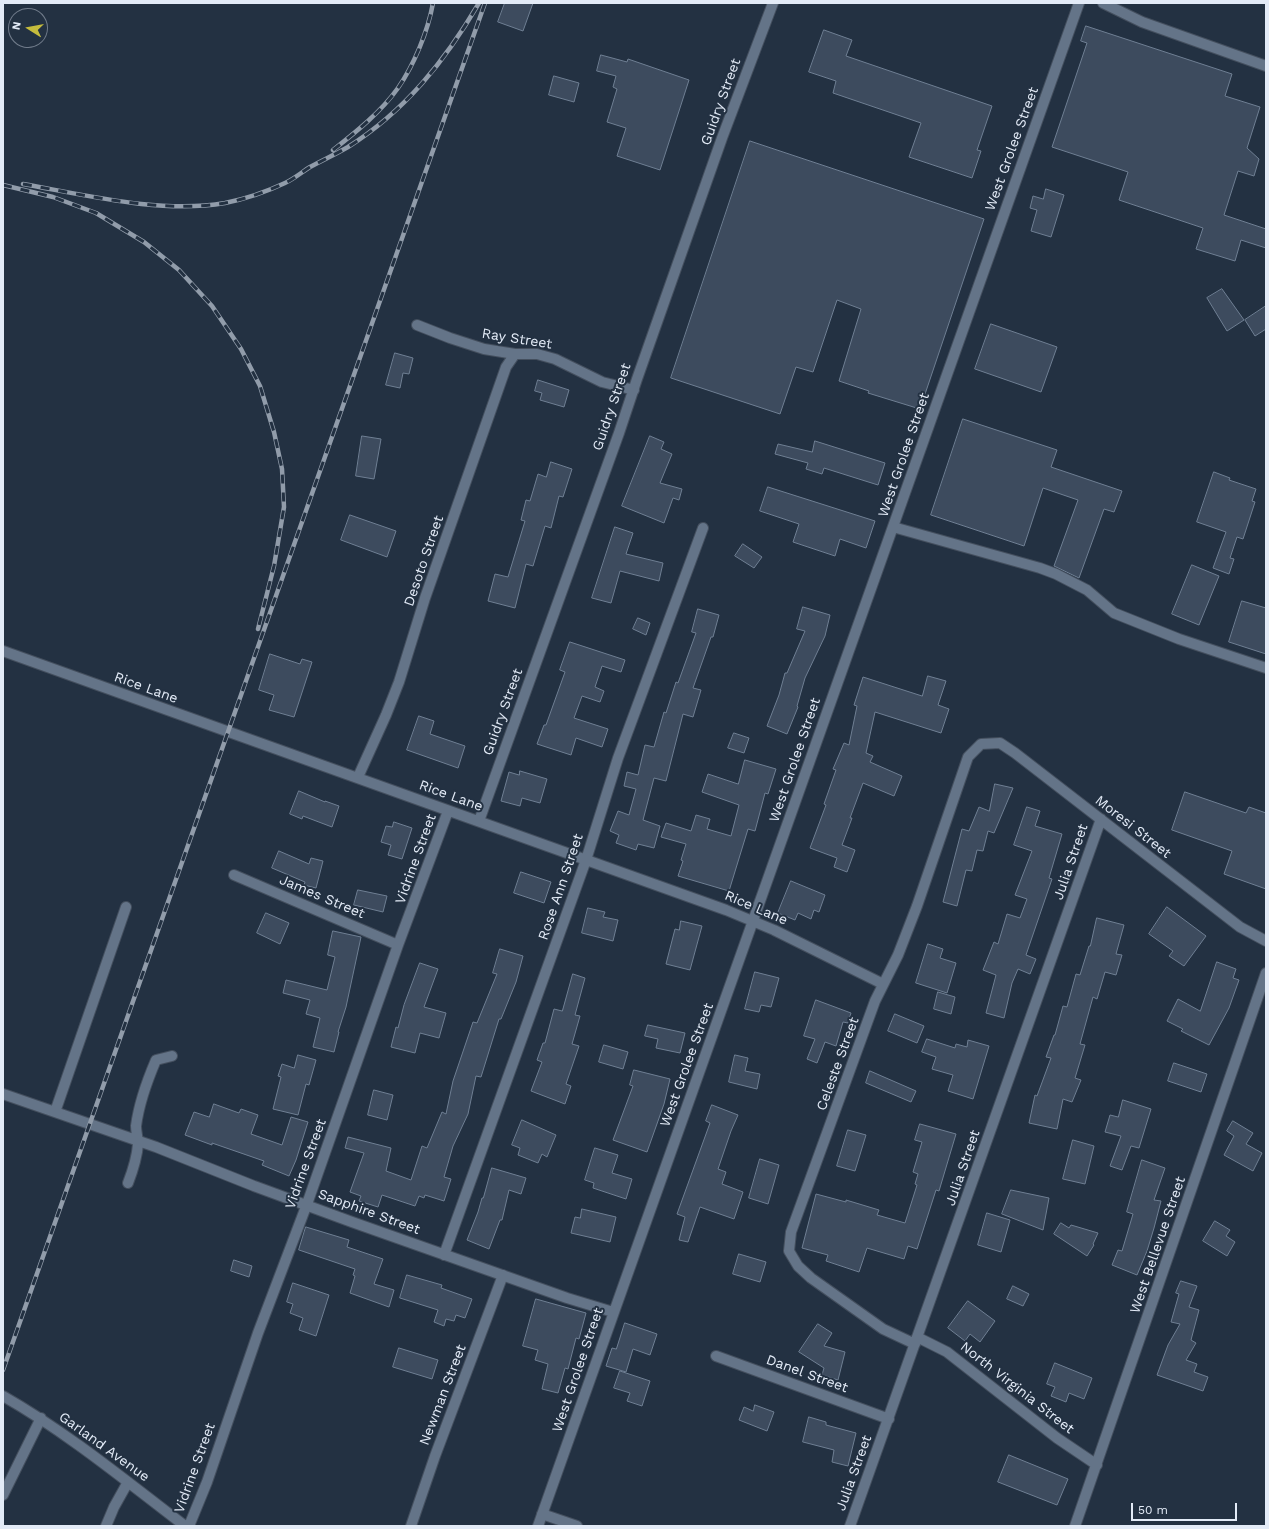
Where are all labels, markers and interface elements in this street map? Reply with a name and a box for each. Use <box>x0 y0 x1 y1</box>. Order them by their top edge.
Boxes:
north arrow <box>8 8 48 48</box>
text: N <box>10 21 24 31</box>
street label: Guidry Street <box>698 56 744 148</box>
street label: West Grolee Street <box>982 85 1042 213</box>
street label: Ray Street <box>481 325 553 353</box>
street label: Guidry Street <box>589 361 635 453</box>
street label: West Grolee Street <box>875 391 933 519</box>
street label: Desoto Street <box>401 513 447 609</box>
street label: Guidry Street <box>480 666 526 758</box>
street label: Rice Lane <box>112 669 180 707</box>
street label: West Grolee Street <box>766 696 824 824</box>
street label: Rice Lane <box>417 777 485 815</box>
street label: Moresi Street <box>1092 792 1174 862</box>
street label: Vidrine Street <box>392 812 440 906</box>
street label: Julia Street <box>1050 822 1092 902</box>
street label: Rose Ann Street <box>535 832 587 942</box>
street label: James Street <box>277 871 367 923</box>
street label: Rice Lane <box>722 887 790 929</box>
street label: West Grolee Street <box>657 1001 717 1129</box>
street label: Celeste Street <box>813 1015 863 1113</box>
street label: Vidrine Street <box>282 1117 330 1211</box>
street label: Julia Street <box>942 1128 984 1208</box>
street label: West Bellevue Street <box>1127 1174 1189 1316</box>
street label: Sapphire Street <box>316 1186 422 1238</box>
street label: West Grolee Street <box>549 1306 607 1434</box>
street label: North Virginia Street <box>957 1338 1077 1438</box>
street label: Newman Street <box>416 1342 470 1448</box>
street label: Danel Street <box>764 1351 850 1397</box>
street label: Garland Avenue <box>55 1409 153 1485</box>
street label: Vidrine Street <box>171 1421 219 1515</box>
street label: Julia Street <box>833 1433 875 1513</box>
scale bar <box>1133 1495 1239 1521</box>
text: 50 m <box>1138 1503 1168 1517</box>

